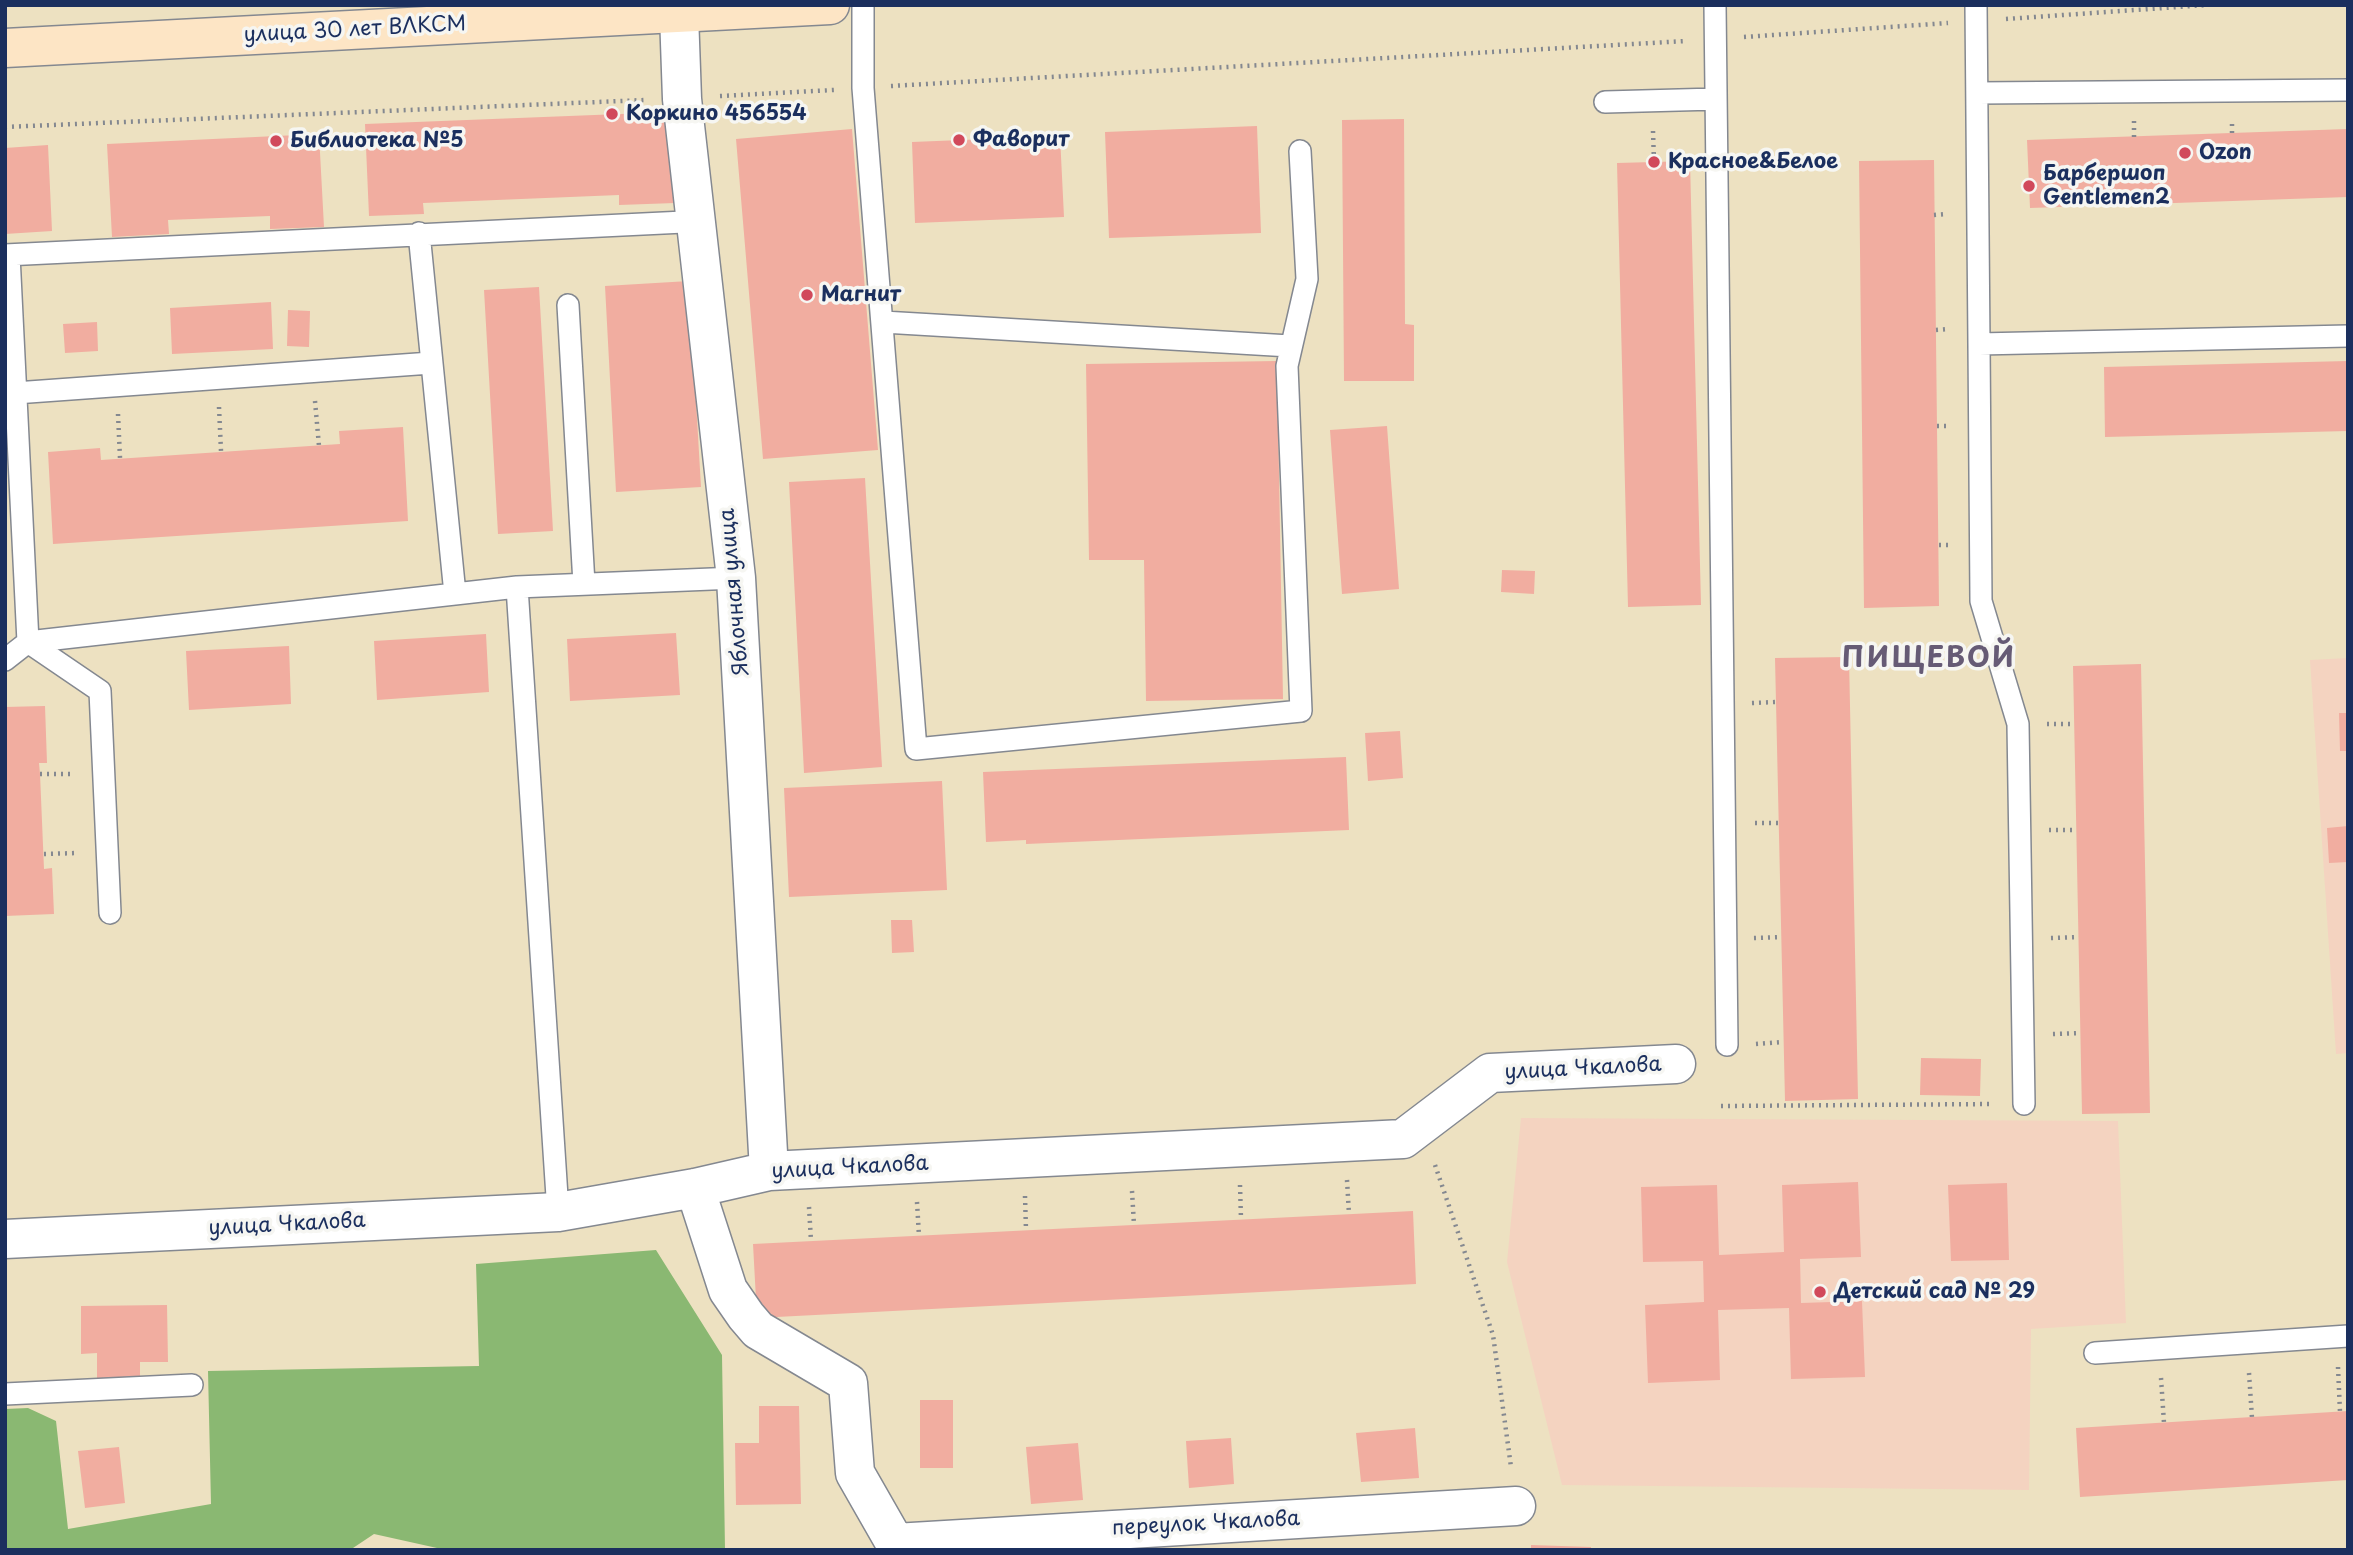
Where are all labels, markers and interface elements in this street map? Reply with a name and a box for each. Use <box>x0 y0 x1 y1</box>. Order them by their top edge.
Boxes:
street label: улица 30 лет ВЛКСМ <box>243 12 467 48</box>
place label: Коркино 456554 <box>626 101 807 127</box>
marker: Коркино 456554 <box>604 106 620 122</box>
place label: Фаворит <box>973 127 1069 153</box>
place label: Библиотека №5 <box>290 128 464 154</box>
marker: Фаворит <box>951 132 967 148</box>
marker: Библиотека №5 <box>268 133 284 149</box>
place label: Ozon <box>2199 140 2252 166</box>
marker: Ozon <box>2177 145 2193 161</box>
place label: Красное&Белое <box>1668 149 1838 175</box>
marker: Красное&Белое <box>1646 154 1662 170</box>
place label: Барбершоп Gentlemen2 <box>2043 161 2170 211</box>
marker: Барбершоп Gentlemen2 <box>2021 178 2037 194</box>
place label: Магнит <box>821 282 901 308</box>
marker: Магнит <box>799 287 815 303</box>
street label: Яблочная улица <box>715 507 755 677</box>
district label: ПИЩЕВОЙ <box>1843 642 2015 676</box>
street label: улица Чкалова <box>1504 1052 1662 1086</box>
street label: улица Чкалова <box>771 1151 929 1185</box>
street label: улица Чкалова <box>208 1208 366 1242</box>
place label: Детский сад № 29 <box>1834 1279 2035 1305</box>
marker: Детский сад № 29 <box>1812 1284 1828 1300</box>
street label: переулок Чкалова <box>1111 1506 1301 1542</box>

